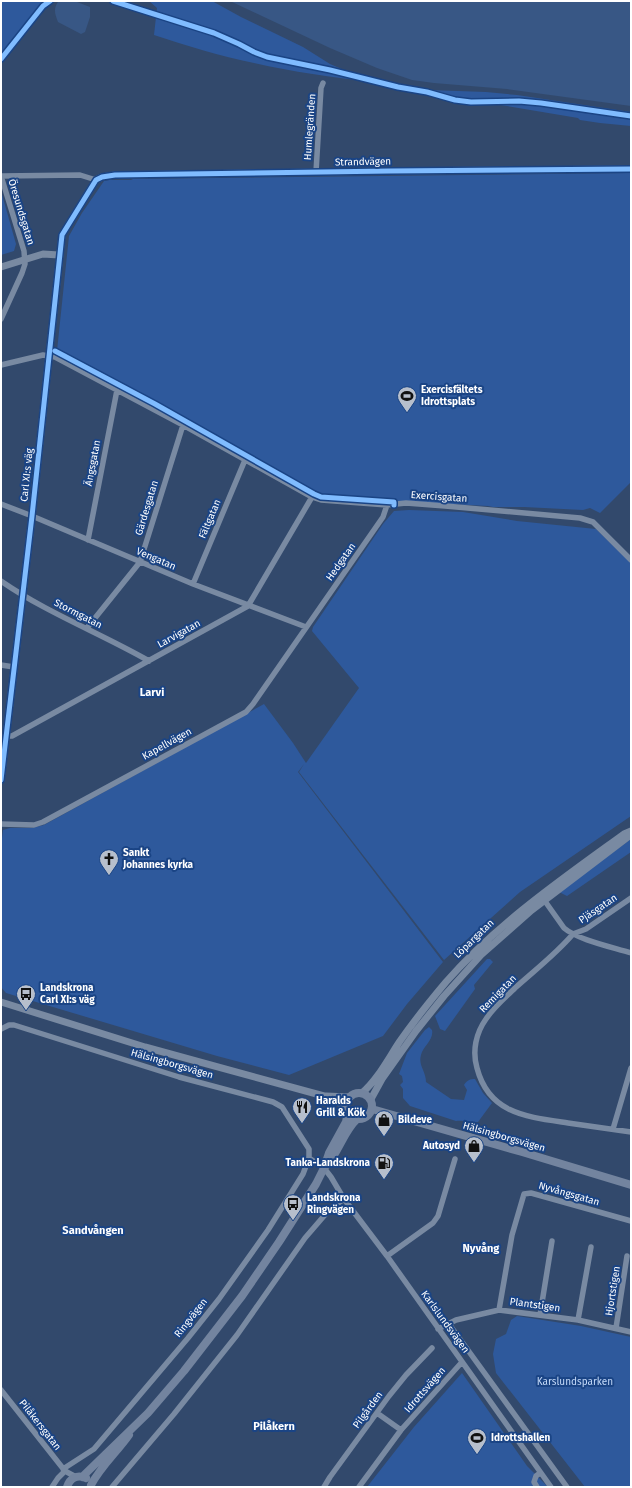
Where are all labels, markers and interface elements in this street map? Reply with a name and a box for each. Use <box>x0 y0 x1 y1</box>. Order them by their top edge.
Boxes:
street label: Humlegränden <box>302 93 318 161</box>
street label: Strandvägen <box>335 156 391 168</box>
street label: Öresundsgatan <box>5 177 39 246</box>
place label: Exercisfältets Idrottsplats <box>421 384 483 408</box>
sports icon: Exercisfältets Idrottsplats <box>396 385 418 413</box>
street label: Ängsgatan <box>81 439 103 487</box>
street label: Carl XI:s väg <box>18 447 36 502</box>
street label: Gärdesgatan <box>133 479 161 537</box>
street label: Exercisgatan <box>410 489 468 505</box>
street label: Fältgatan <box>196 498 224 540</box>
street label: Hedgatan <box>324 541 358 583</box>
street label: Vengatan <box>134 545 178 573</box>
street label: Stormgatan <box>52 597 104 631</box>
street label: Larvigatan <box>155 617 203 651</box>
district label: Larvi <box>140 686 164 699</box>
street label: Kapellvägen <box>140 725 194 763</box>
place label: Sankt Johannes kyrka <box>122 847 194 871</box>
church icon: Sankt Johannes kyrka <box>98 848 120 876</box>
street label: Pjäsgatan <box>577 892 619 926</box>
street label: Löpargatan <box>452 917 496 961</box>
street label: Remigatan <box>477 973 519 1015</box>
place label: Landskrona Carl XI:s väg <box>40 982 95 1006</box>
bus stop icon: Landskrona Carl XI:s väg <box>15 983 37 1011</box>
street label: Hälsingborgsvägen <box>129 1046 215 1082</box>
place label: Haralds Grill & Kök <box>316 1095 366 1119</box>
restaurant icon: Haralds Grill & Kök <box>291 1096 313 1124</box>
shop icon: Bildeve <box>373 1109 395 1137</box>
place label: Bildeve <box>398 1114 432 1126</box>
street label: Hälsingborgsvägen <box>461 1119 547 1155</box>
shop icon: Autosyd <box>463 1135 485 1163</box>
place label: Autosyd <box>422 1140 460 1152</box>
fuel station icon: Tanka-Landskrona <box>373 1152 395 1180</box>
place label: Tanka-Landskrona <box>286 1157 371 1169</box>
street label: Nyvångsgatan <box>537 1179 601 1208</box>
place label: Landskrona Ringvägen <box>307 1192 361 1216</box>
bus stop icon: Landskrona Ringvägen <box>282 1193 304 1221</box>
district label: Sandvången <box>62 1224 124 1237</box>
district label: Nyvång <box>463 1242 500 1255</box>
street label: Hjortstigen <box>603 1265 623 1317</box>
street label: Karlslundsvägen <box>418 1288 472 1356</box>
street label: Ringvägen <box>172 1296 210 1340</box>
street label: Plantstigen <box>509 1296 561 1314</box>
street label: Idrottsvägen <box>402 1365 448 1415</box>
park label: Karslundsparken <box>537 1376 613 1388</box>
street label: Pilgården <box>350 1389 385 1431</box>
street label: Pilåkersgatan <box>16 1397 64 1453</box>
district label: Pilåkern <box>253 1420 295 1433</box>
sports icon: Idrottshallen <box>466 1427 488 1455</box>
place label: Idrottshallen <box>491 1432 551 1444</box>

